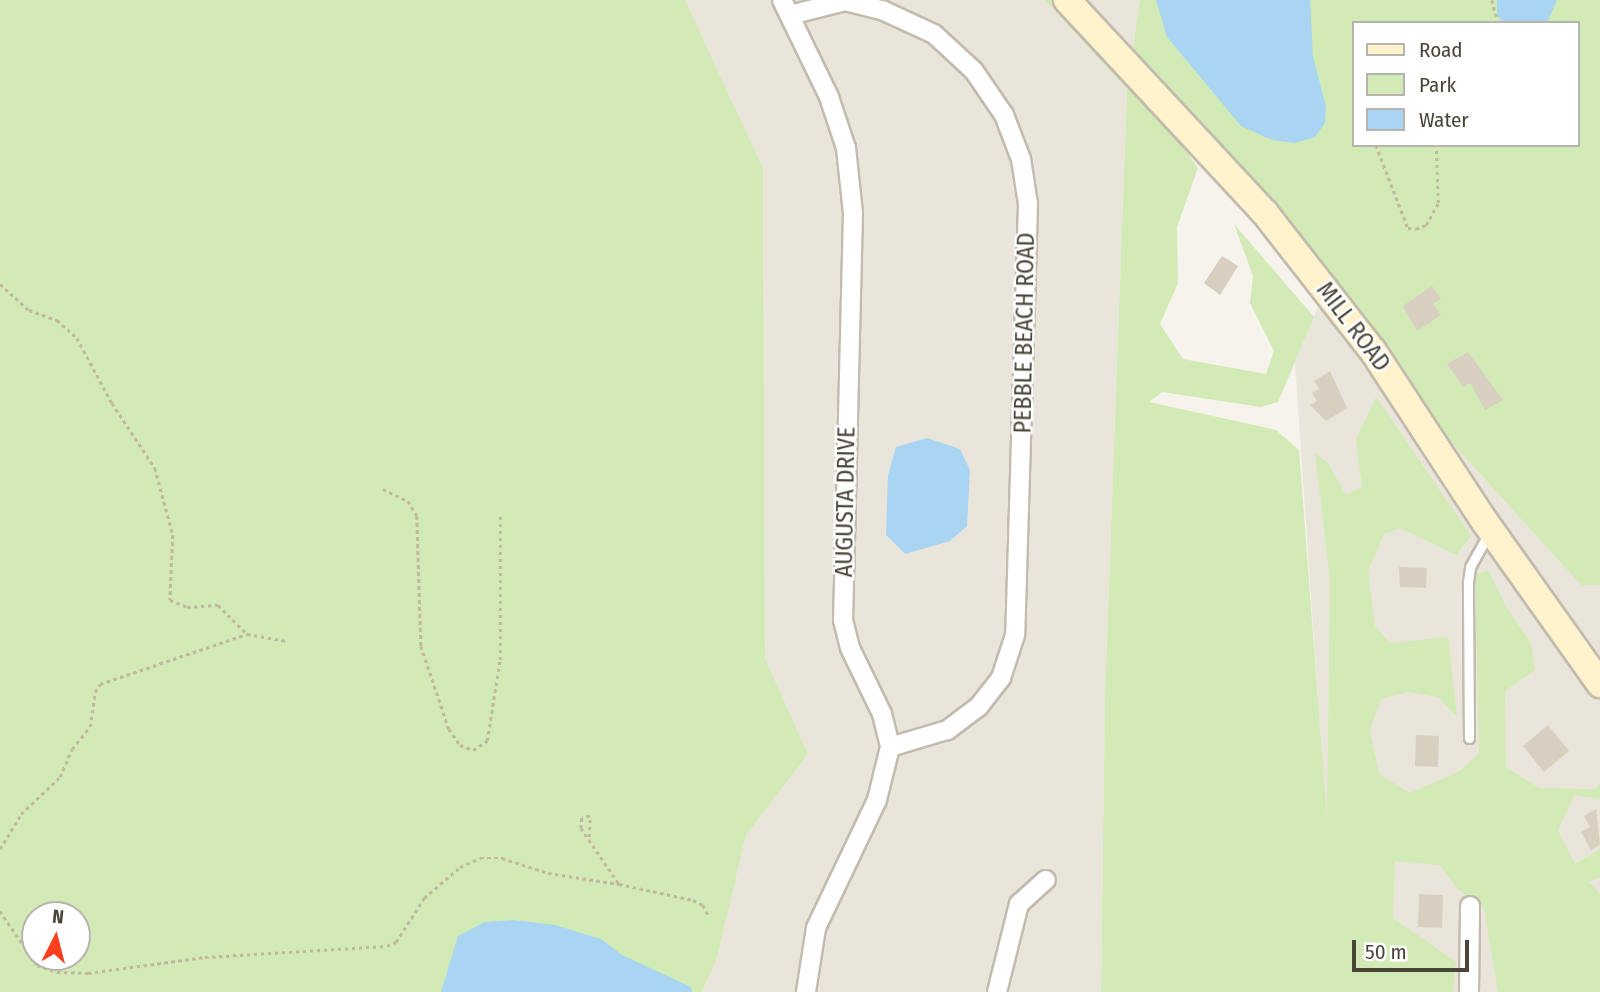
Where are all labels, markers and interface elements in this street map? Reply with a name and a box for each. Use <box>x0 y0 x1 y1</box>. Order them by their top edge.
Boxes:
legend <box>1352 21 1579 147</box>
text: Road <box>1419 37 1463 63</box>
text: Park <box>1419 72 1456 98</box>
text: Water <box>1419 107 1469 133</box>
street label: PEBBLE BEACH ROAD <box>1009 232 1041 434</box>
street label: MILL ROAD <box>1310 277 1396 377</box>
street label: AUGUSTA DRIVE <box>830 426 862 578</box>
north arrow <box>21 901 91 971</box>
text: N <box>51 905 65 929</box>
scale bar <box>1355 926 1472 970</box>
text: 50 m <box>1365 939 1407 965</box>

